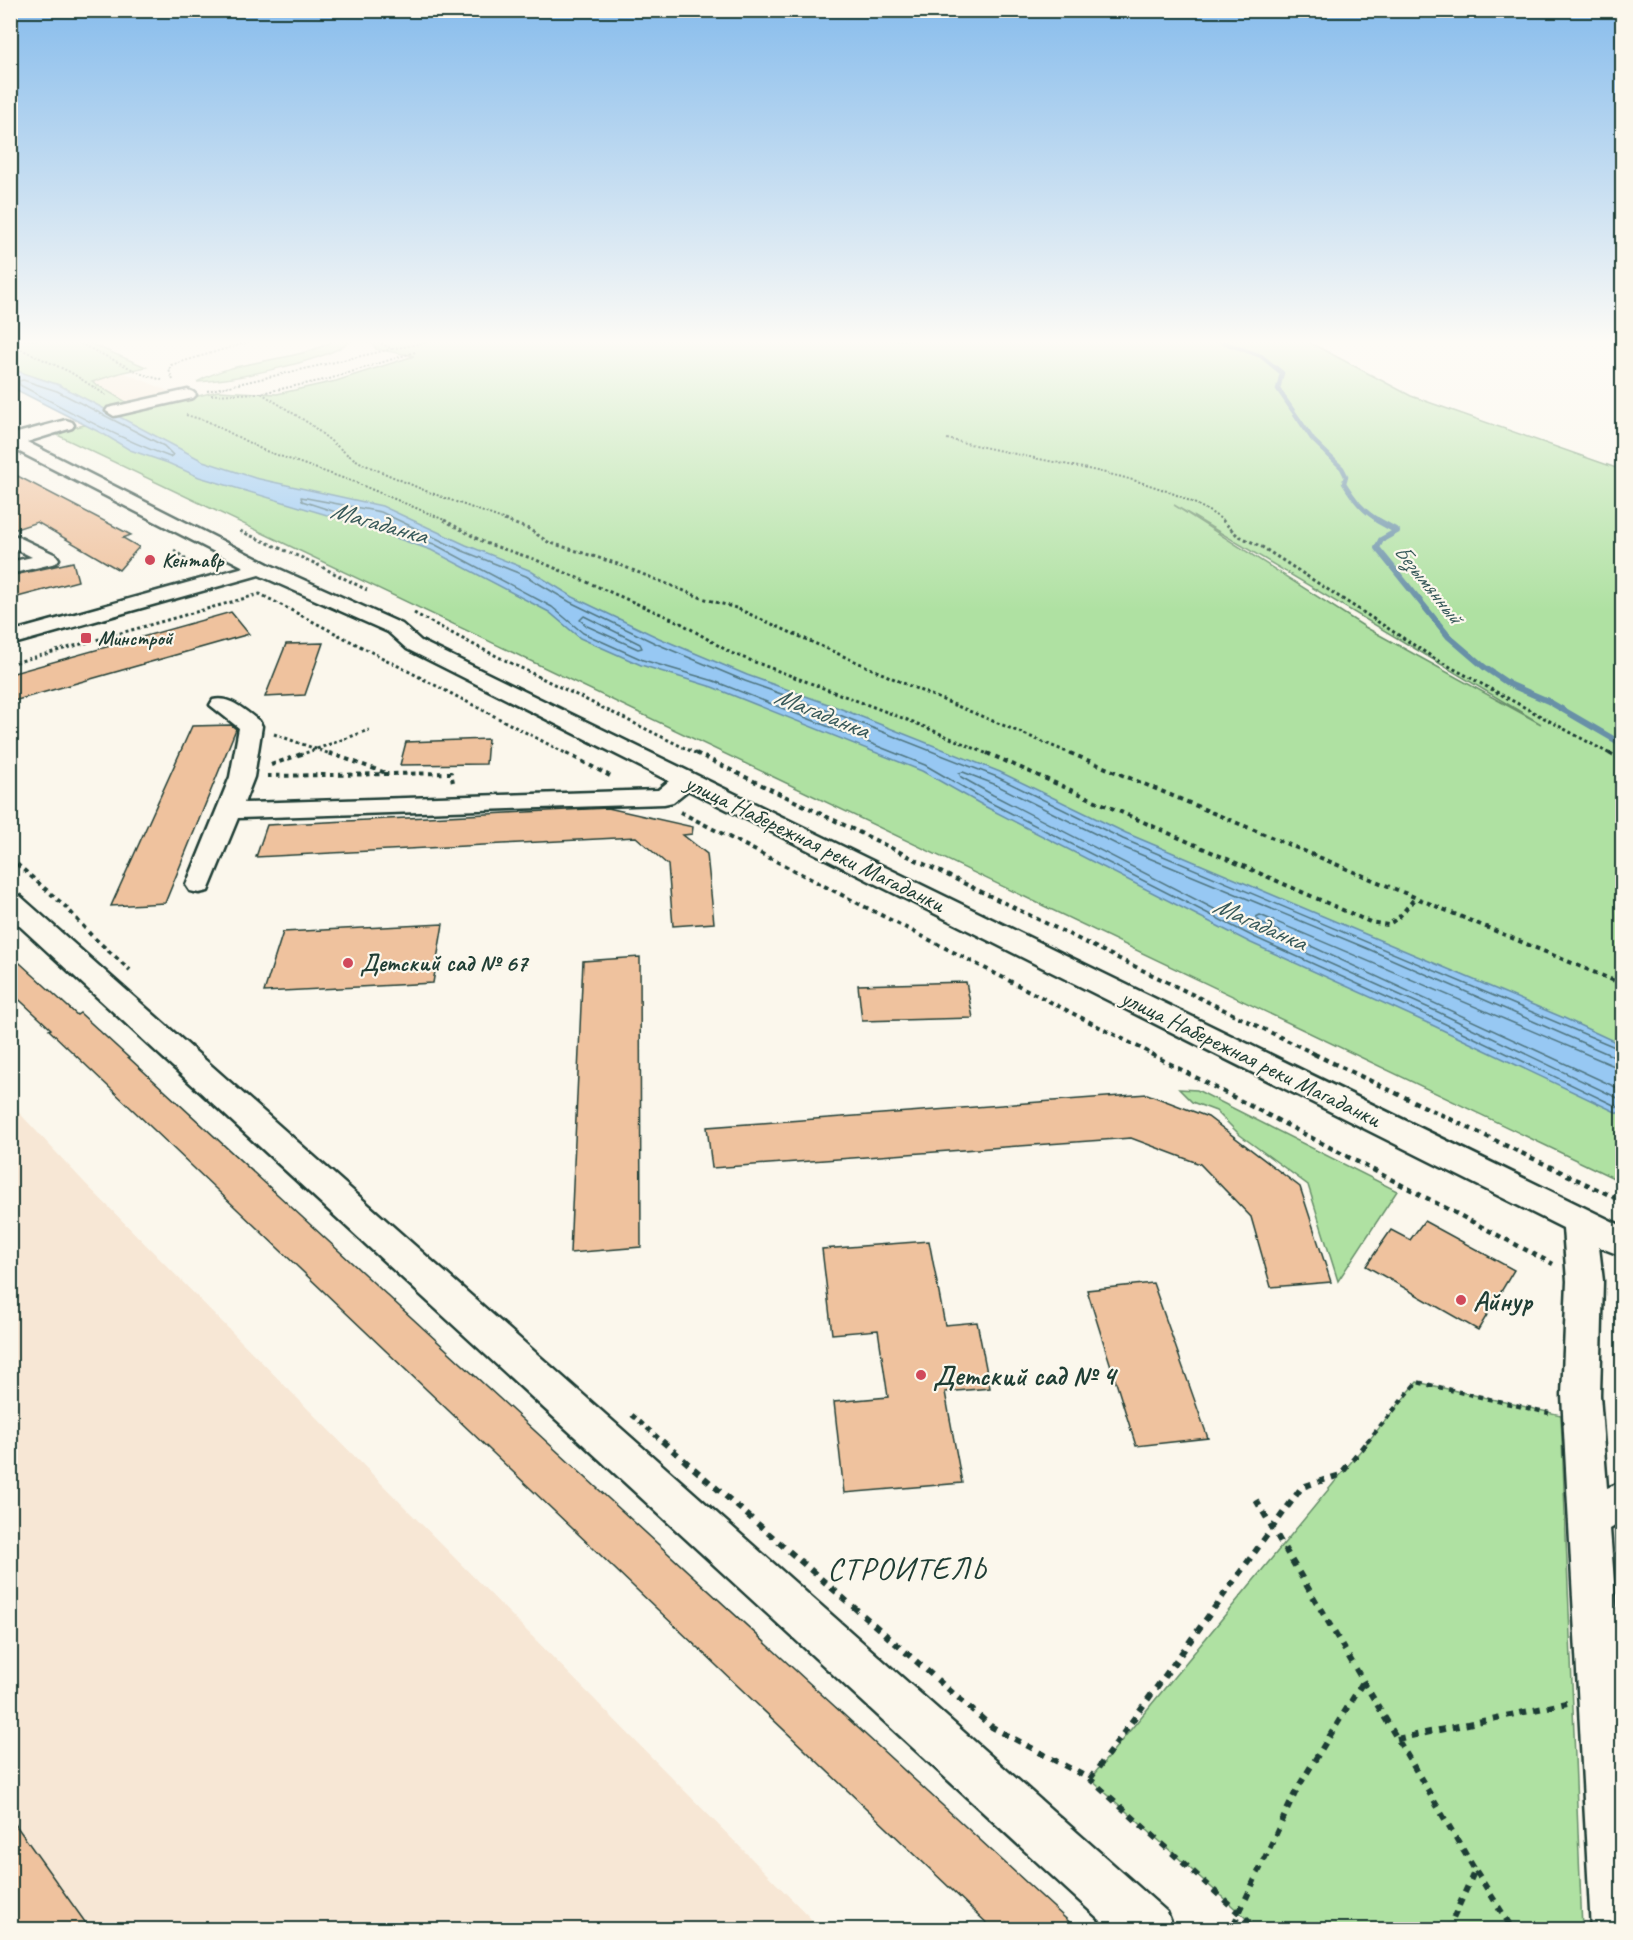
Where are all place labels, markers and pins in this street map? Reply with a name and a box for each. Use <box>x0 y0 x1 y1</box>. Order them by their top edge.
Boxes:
place label: Кентавр <box>162 548 225 573</box>
marker: Кентавр <box>143 553 157 567</box>
place label: Минстрой <box>98 626 174 651</box>
marker: Минстрой <box>79 631 93 645</box>
place label: Детский сад № 67 <box>360 948 530 978</box>
marker: Детский сад № 67 <box>341 956 355 970</box>
place label: Айнур <box>1473 1283 1534 1318</box>
marker: Айнур <box>1454 1293 1468 1307</box>
place label: Детский сад № 4 <box>933 1358 1118 1393</box>
marker: Детский сад № 4 <box>914 1368 928 1382</box>

